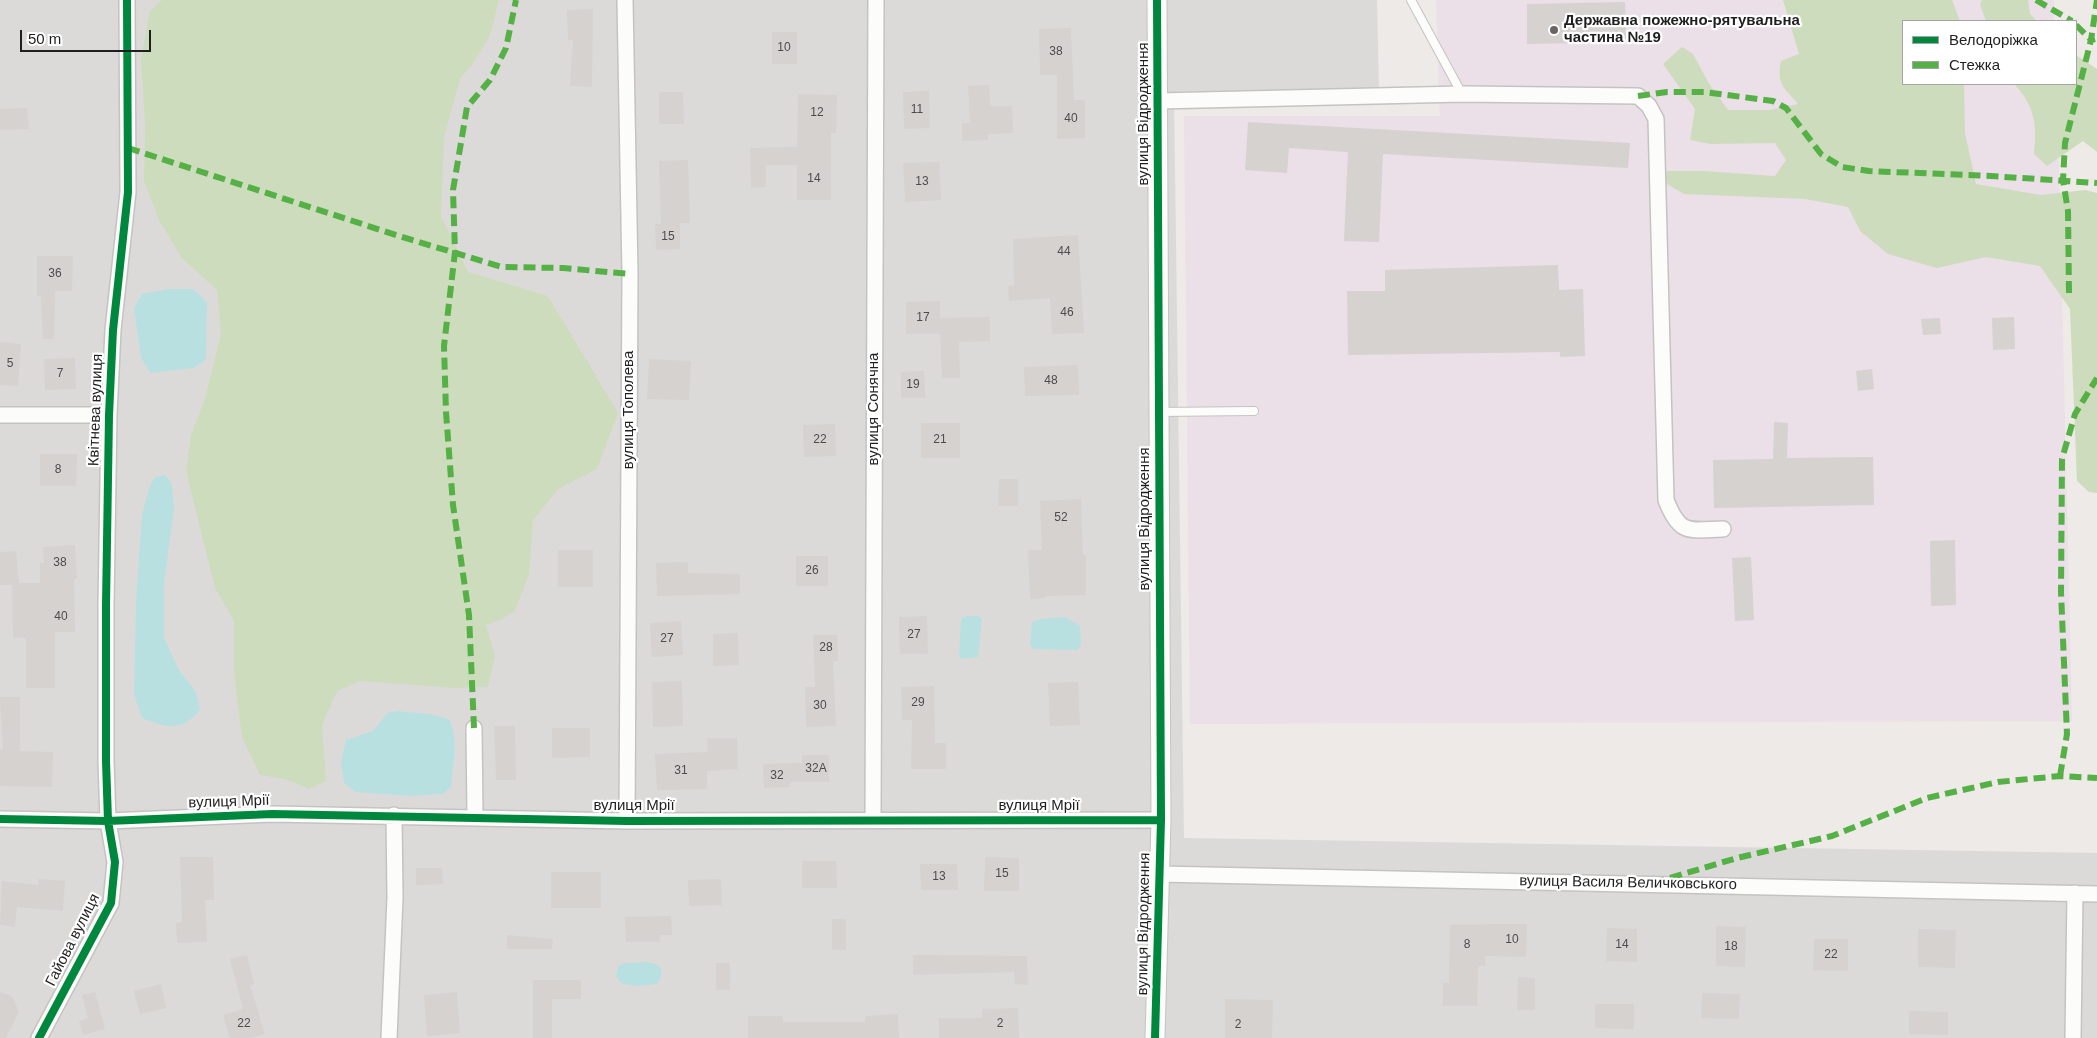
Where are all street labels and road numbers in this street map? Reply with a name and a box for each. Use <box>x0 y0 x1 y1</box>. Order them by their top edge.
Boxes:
street label: вулиця Відродження <box>1135 42 1153 186</box>
street label: вулиця Тополева <box>620 351 638 469</box>
street label: Квітнева вулиця <box>85 353 107 467</box>
street label: вулиця Сонячна <box>865 353 883 465</box>
street label: вулиця Відродження <box>1136 447 1154 591</box>
street label: вулиця Мрії <box>188 792 270 812</box>
street label: вулиця Мрії <box>593 797 675 815</box>
street label: вулиця Мрії <box>998 797 1080 815</box>
street label: вулиця Відродження <box>1134 852 1154 996</box>
street label: вулиця Василя Величковського <box>1519 872 1737 894</box>
street label: Гайова вулиця <box>42 891 104 989</box>

